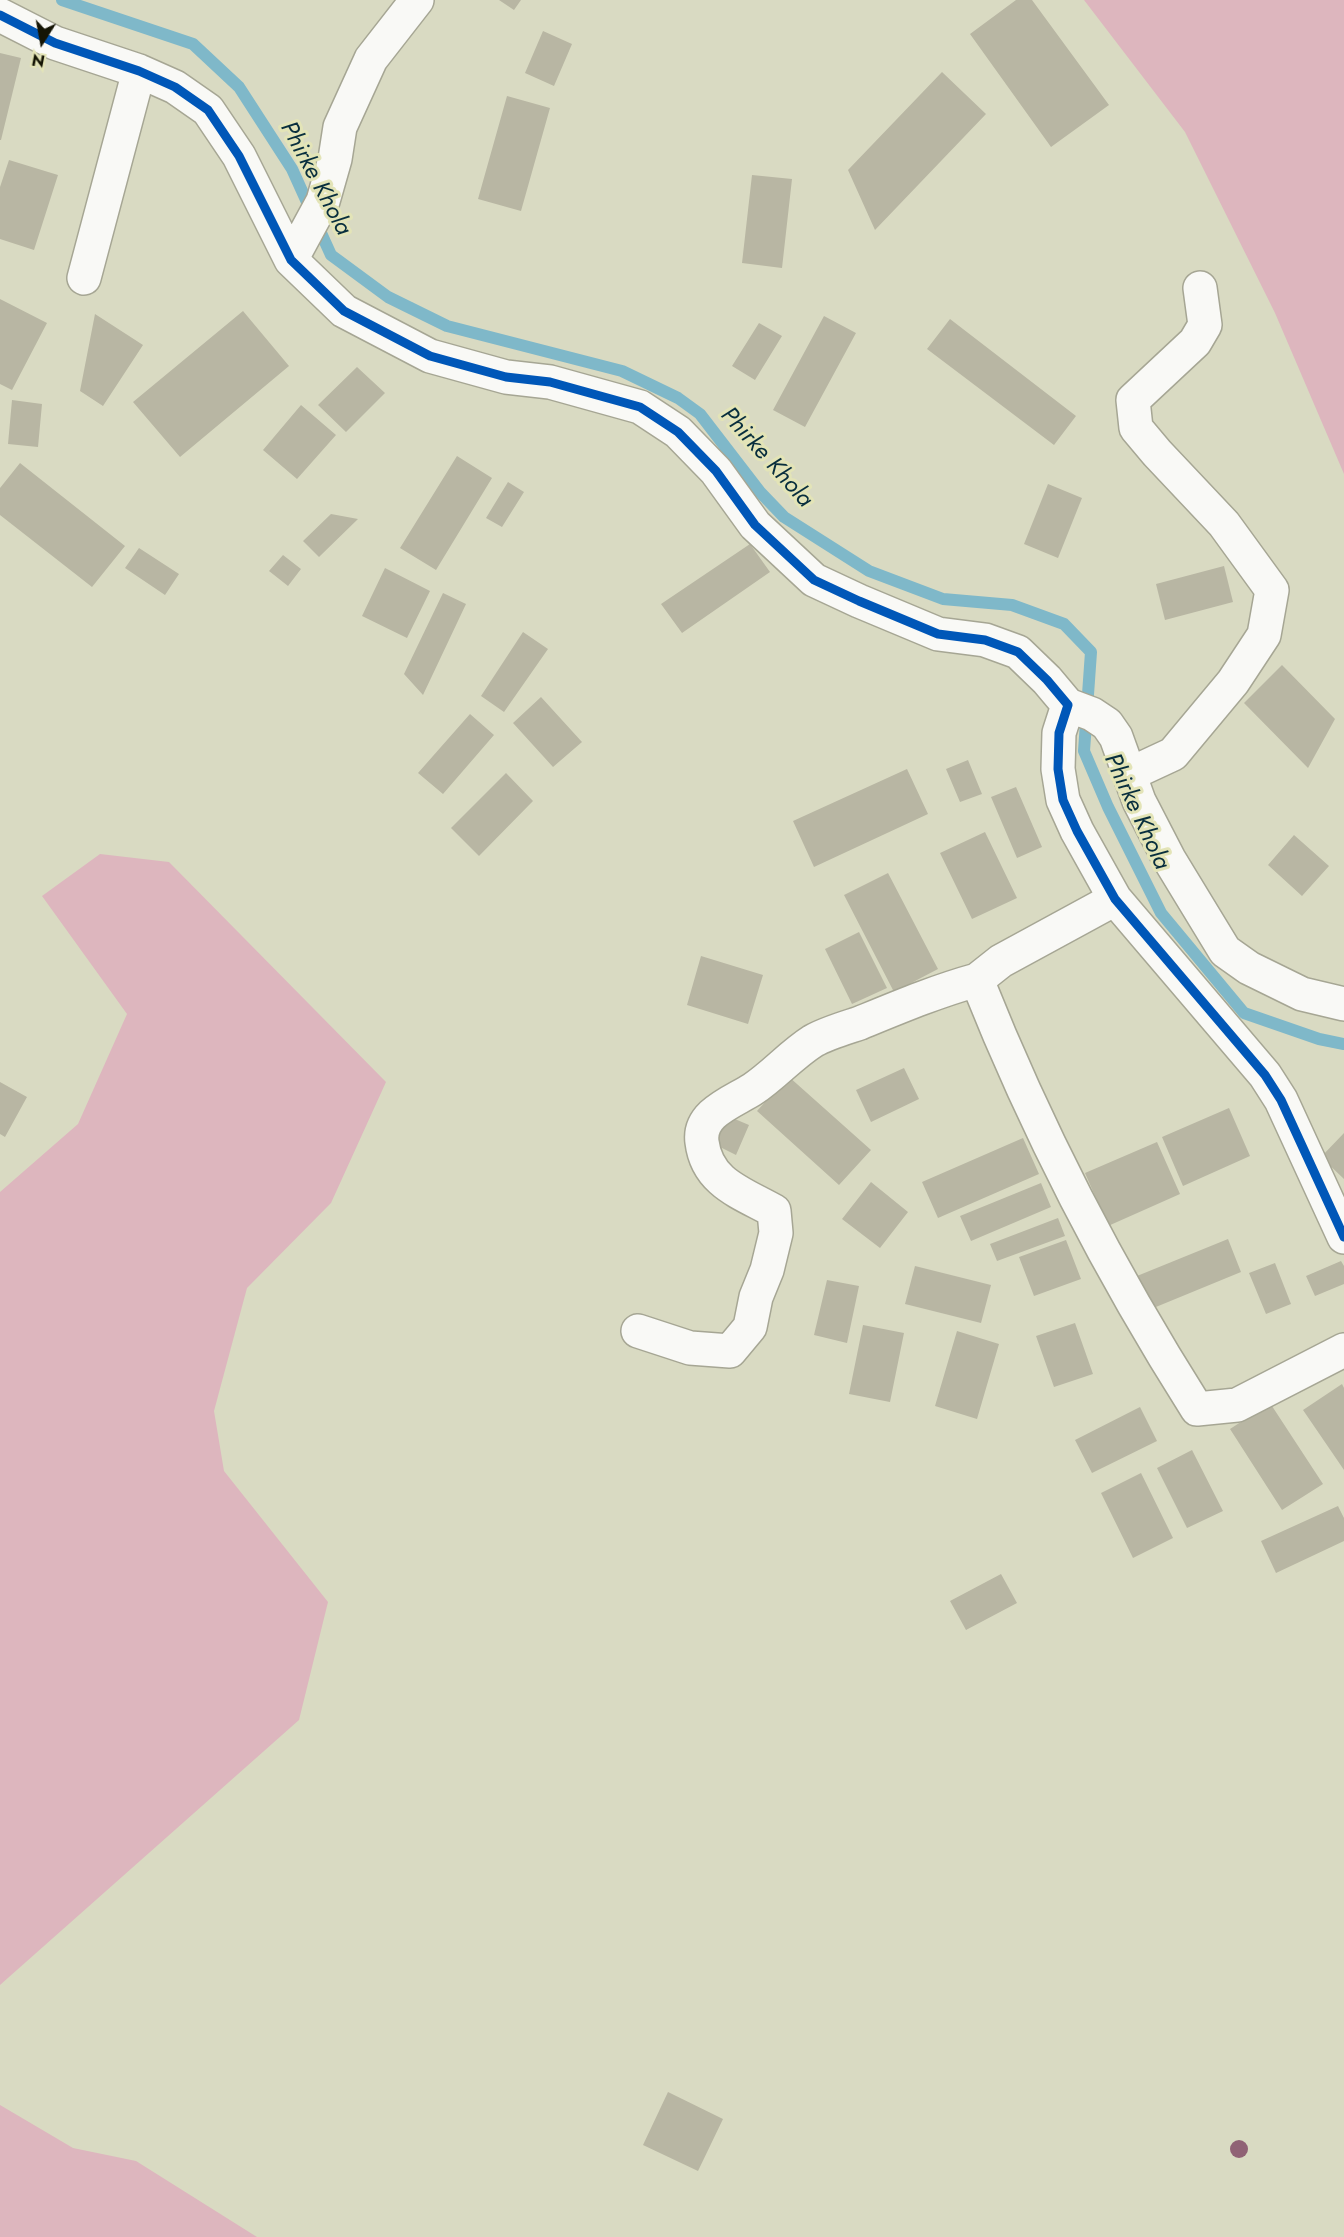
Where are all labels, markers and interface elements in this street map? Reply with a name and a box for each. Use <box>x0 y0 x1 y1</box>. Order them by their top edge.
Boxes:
north arrow <box>12 12 72 72</box>
text: N <box>30 48 47 73</box>
water label: Phirke Khola <box>273 117 357 241</box>
water label: Phirke Khola <box>714 402 818 514</box>
water label: Phirke Khola <box>1097 749 1175 875</box>

